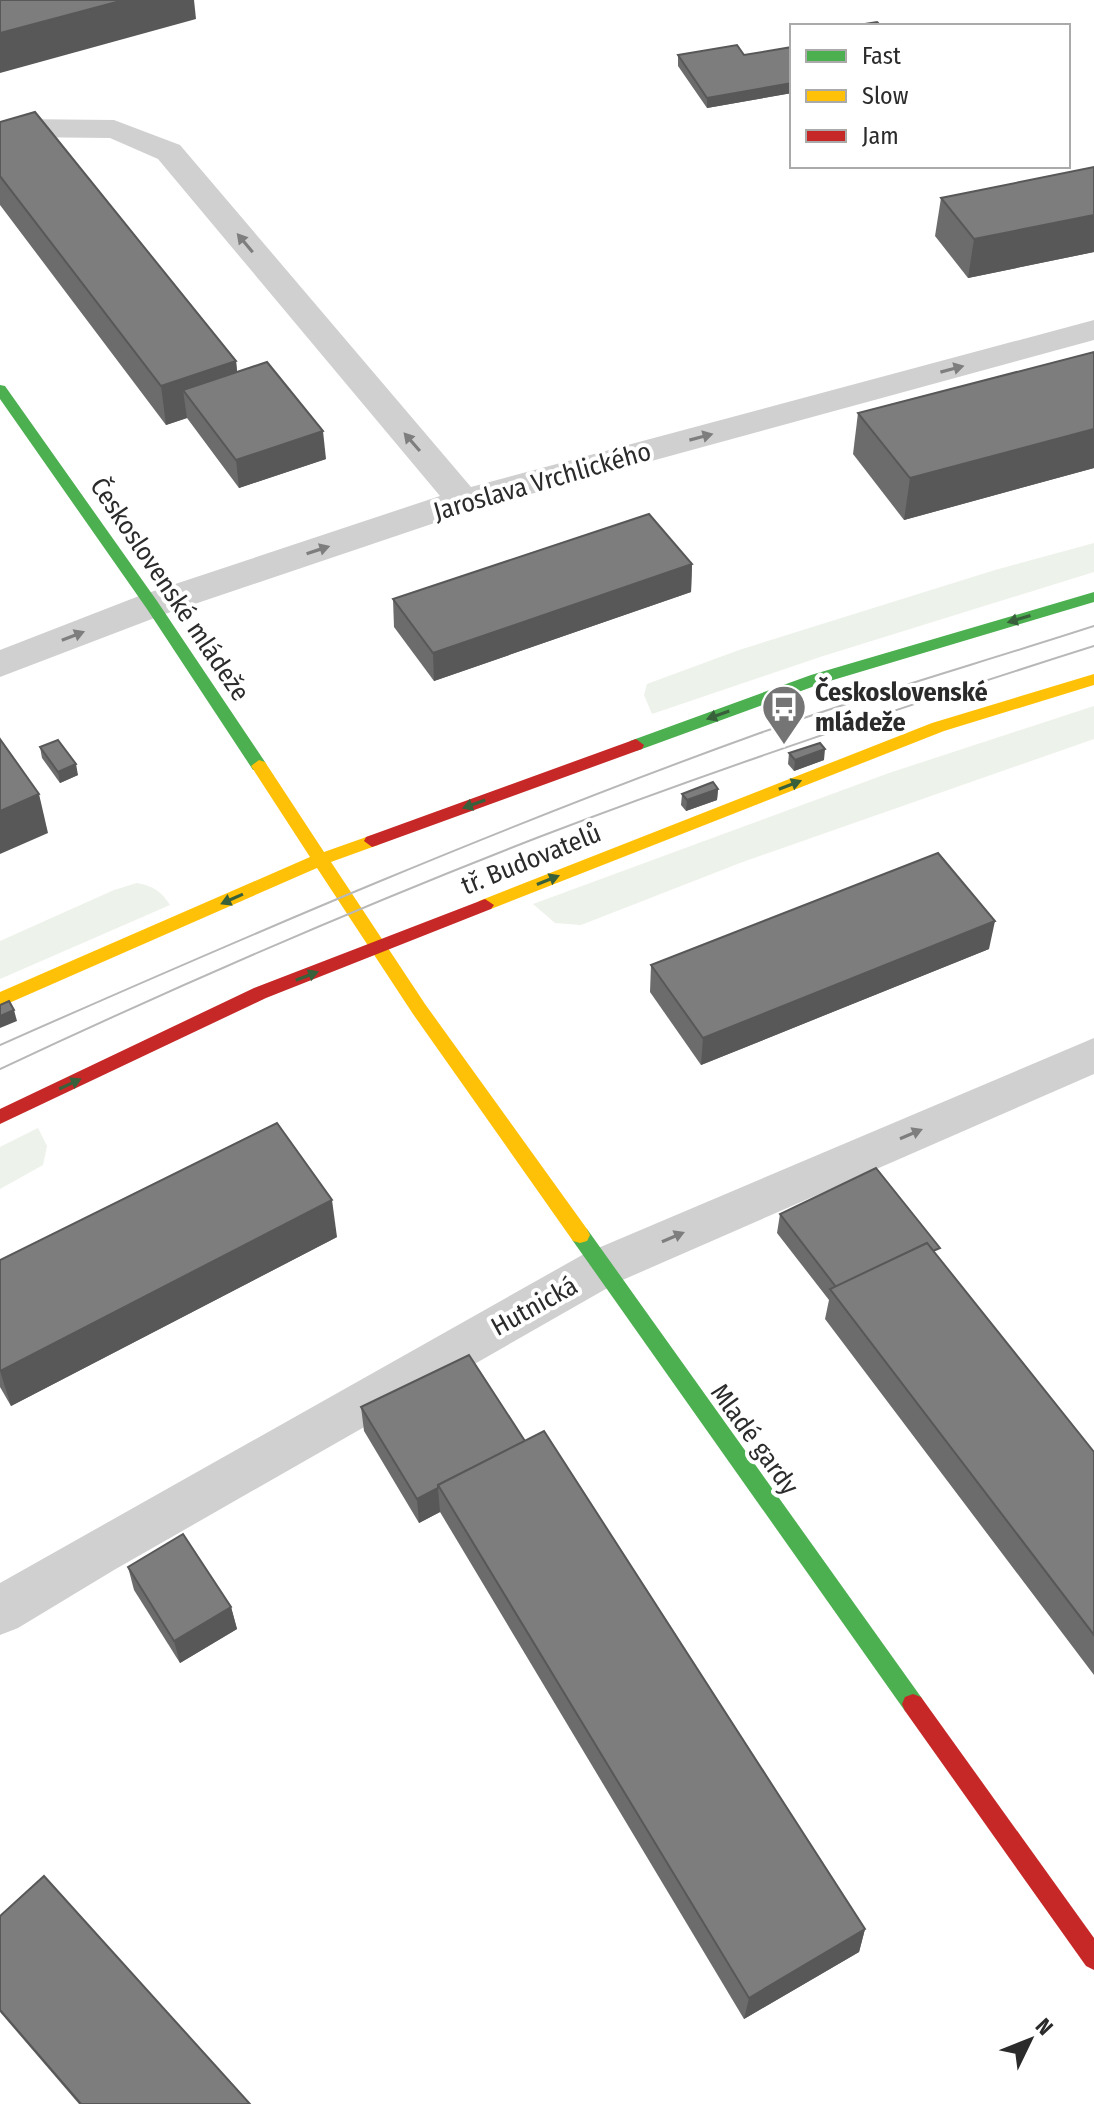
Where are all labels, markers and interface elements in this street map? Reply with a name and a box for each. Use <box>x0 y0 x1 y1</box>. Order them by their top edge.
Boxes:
legend <box>790 24 1070 168</box>
text: Fast <box>862 42 901 70</box>
text: Slow <box>862 82 909 110</box>
text: Jam <box>862 122 899 150</box>
one-way arrow <box>237 233 254 253</box>
one-way arrow <box>940 362 965 374</box>
one-way arrow <box>689 430 714 442</box>
one-way arrow <box>404 432 421 452</box>
street label: Jaroslava Vrchlického <box>430 436 655 527</box>
street label: Československé mládeže <box>83 472 256 707</box>
one-way arrow <box>306 543 330 555</box>
one-way arrow <box>1007 613 1031 626</box>
one-way arrow <box>61 629 85 642</box>
place label: Československé mládeže <box>815 676 988 738</box>
bus stop icon: Československé mládeže <box>760 683 808 746</box>
one-way arrow <box>706 709 730 722</box>
one-way arrow <box>779 778 803 791</box>
one-way arrow <box>462 798 486 810</box>
street label: tř. Budovatelů <box>457 817 606 902</box>
one-way arrow <box>536 873 560 886</box>
one-way arrow <box>220 892 244 905</box>
one-way arrow <box>295 969 319 982</box>
one-way arrow <box>59 1077 82 1091</box>
one-way arrow <box>900 1127 923 1140</box>
one-way arrow <box>661 1231 685 1244</box>
street label: Hutnická <box>486 1270 583 1343</box>
street label: Mladé gardy <box>704 1378 805 1501</box>
north arrow <box>990 2000 1070 2080</box>
text: N <box>1030 2013 1059 2041</box>

